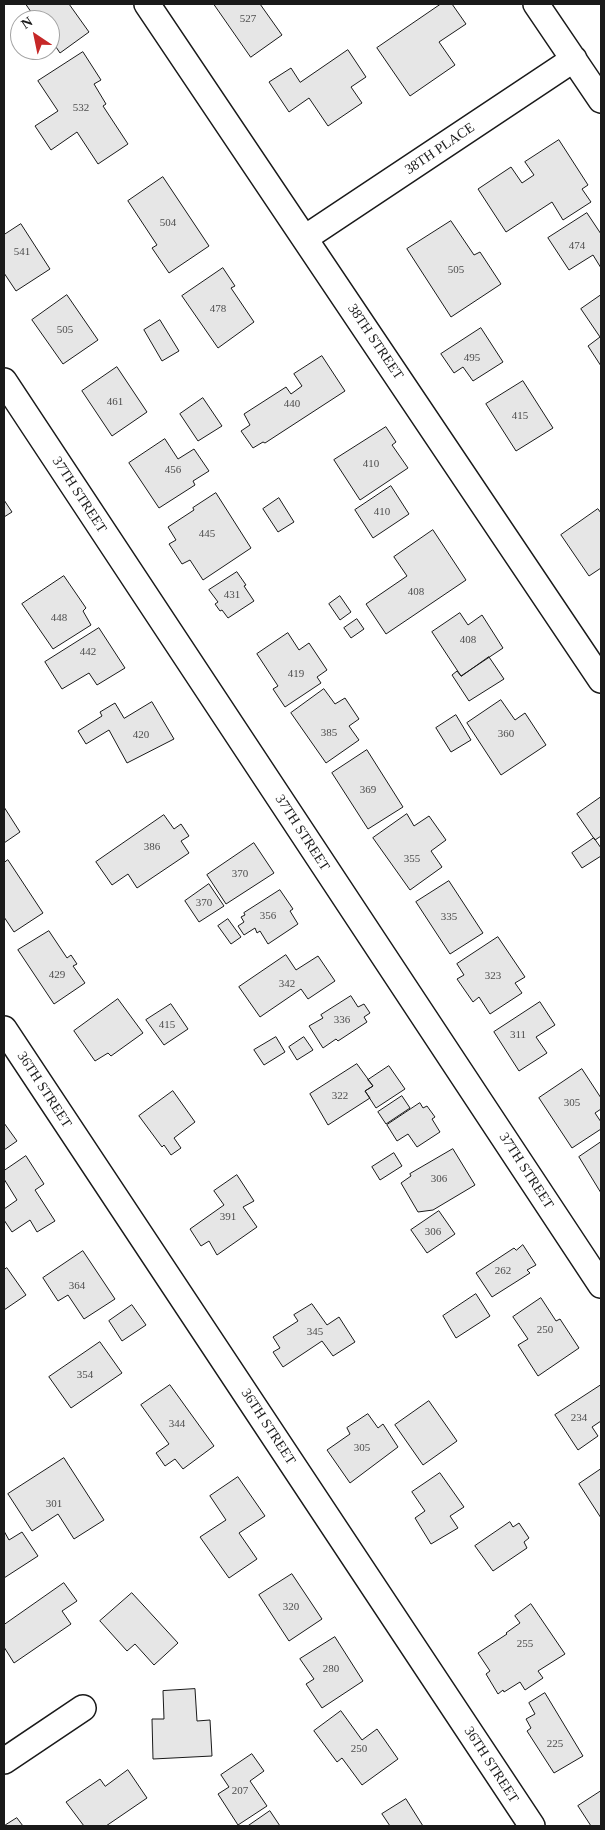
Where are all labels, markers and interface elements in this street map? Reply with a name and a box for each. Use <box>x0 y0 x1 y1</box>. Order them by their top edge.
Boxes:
north arrow <box>10 10 60 60</box>
house number: 527 <box>240 12 256 26</box>
text: N <box>19 14 35 32</box>
house number: 532 <box>73 101 89 115</box>
street label: 38TH PLACE <box>402 120 478 178</box>
house number: 504 <box>160 216 176 230</box>
house number: 474 <box>569 239 585 253</box>
house number: 541 <box>14 245 30 259</box>
house number: 505 <box>448 263 464 277</box>
street label: 38TH STREET <box>344 301 406 383</box>
house number: 478 <box>210 302 226 316</box>
house number: 505 <box>57 323 73 337</box>
house number: 495 <box>464 351 480 365</box>
house number: 461 <box>107 395 123 409</box>
house number: 440 <box>284 397 300 411</box>
house number: 415 <box>512 409 528 423</box>
street label: 37TH STREET <box>48 454 110 536</box>
house number: 410 <box>363 457 379 471</box>
house number: 456 <box>165 463 181 477</box>
house number: 410 <box>374 505 390 519</box>
house number: 445 <box>199 527 215 541</box>
house number: 408 <box>408 585 424 599</box>
house number: 431 <box>224 588 240 602</box>
house number: 448 <box>51 611 67 625</box>
house number: 408 <box>460 633 476 647</box>
house number: 442 <box>80 645 96 659</box>
house number: 419 <box>288 667 304 681</box>
house number: 385 <box>321 726 337 740</box>
house number: 360 <box>498 727 514 741</box>
house number: 420 <box>133 728 149 742</box>
house number: 369 <box>360 783 376 797</box>
street label: 37TH STREET <box>271 792 333 874</box>
house number: 386 <box>144 840 160 854</box>
house number: 355 <box>404 852 420 866</box>
house number: 370 <box>232 867 248 881</box>
house number: 370 <box>196 896 212 910</box>
house number: 356 <box>260 909 276 923</box>
house number: 335 <box>441 910 457 924</box>
house number: 429 <box>49 968 65 982</box>
house number: 323 <box>485 969 501 983</box>
house number: 342 <box>279 977 295 991</box>
house number: 336 <box>334 1013 350 1027</box>
house number: 415 <box>159 1018 175 1032</box>
house number: 311 <box>510 1028 526 1042</box>
street label: 36TH STREET <box>13 1049 75 1131</box>
house number: 322 <box>332 1089 348 1103</box>
house number: 305 <box>564 1096 580 1110</box>
street label: 37TH STREET <box>495 1130 557 1212</box>
house number: 306 <box>431 1172 447 1186</box>
house number: 391 <box>220 1210 236 1224</box>
house number: 306 <box>425 1225 441 1239</box>
house number: 262 <box>495 1264 511 1278</box>
house number: 364 <box>69 1279 85 1293</box>
house number: 250 <box>537 1323 553 1337</box>
house number: 345 <box>307 1325 323 1339</box>
house number: 354 <box>77 1368 93 1382</box>
street label: 36TH STREET <box>237 1386 299 1468</box>
house number: 234 <box>571 1411 587 1425</box>
house number: 344 <box>169 1417 185 1431</box>
house number: 305 <box>354 1441 370 1455</box>
house number: 301 <box>46 1497 62 1511</box>
house number: 320 <box>283 1600 299 1614</box>
house number: 255 <box>517 1637 533 1651</box>
house number: 280 <box>323 1662 339 1676</box>
street label: 36TH STREET <box>460 1724 522 1806</box>
house number: 225 <box>547 1737 563 1751</box>
house number: 250 <box>351 1742 367 1756</box>
house number: 207 <box>232 1784 248 1798</box>

